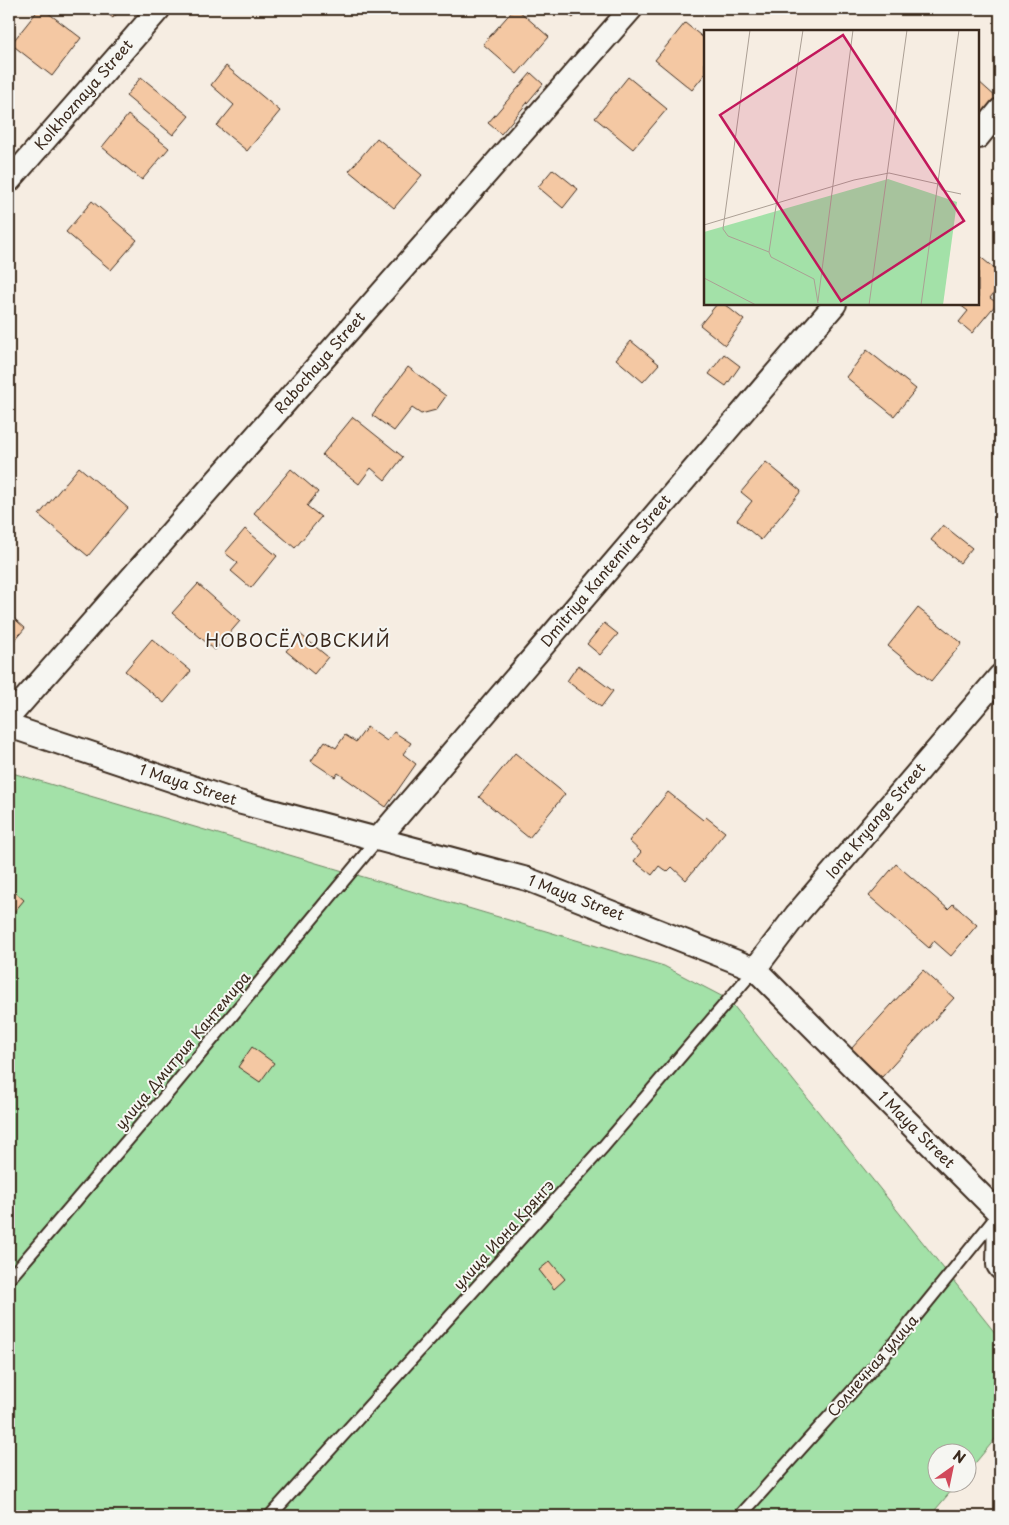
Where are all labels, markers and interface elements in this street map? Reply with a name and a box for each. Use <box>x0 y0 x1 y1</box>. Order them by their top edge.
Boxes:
inset map <box>704 30 979 305</box>
street label: Kolkhoznaya Street <box>28 34 138 155</box>
street label: Rabochaya Street <box>268 306 370 418</box>
street label: Dmitriya Kantemira Street <box>534 489 676 651</box>
district label: НОВОСЁЛОВСКИЙ <box>205 626 391 653</box>
street label: 1 Maya Street <box>137 757 240 810</box>
street label: Iona Kryange Street <box>819 757 930 883</box>
street label: 1 Maya Street <box>525 868 628 925</box>
street label: улица Дмитрия Кантемира <box>109 965 255 1134</box>
street label: 1 Maya Street <box>873 1085 961 1173</box>
street label: улица Иона Крянгэ <box>447 1174 559 1294</box>
street label: Солнечная улица <box>821 1308 923 1421</box>
north arrow <box>926 1442 976 1492</box>
text: N <box>949 1445 970 1469</box>

